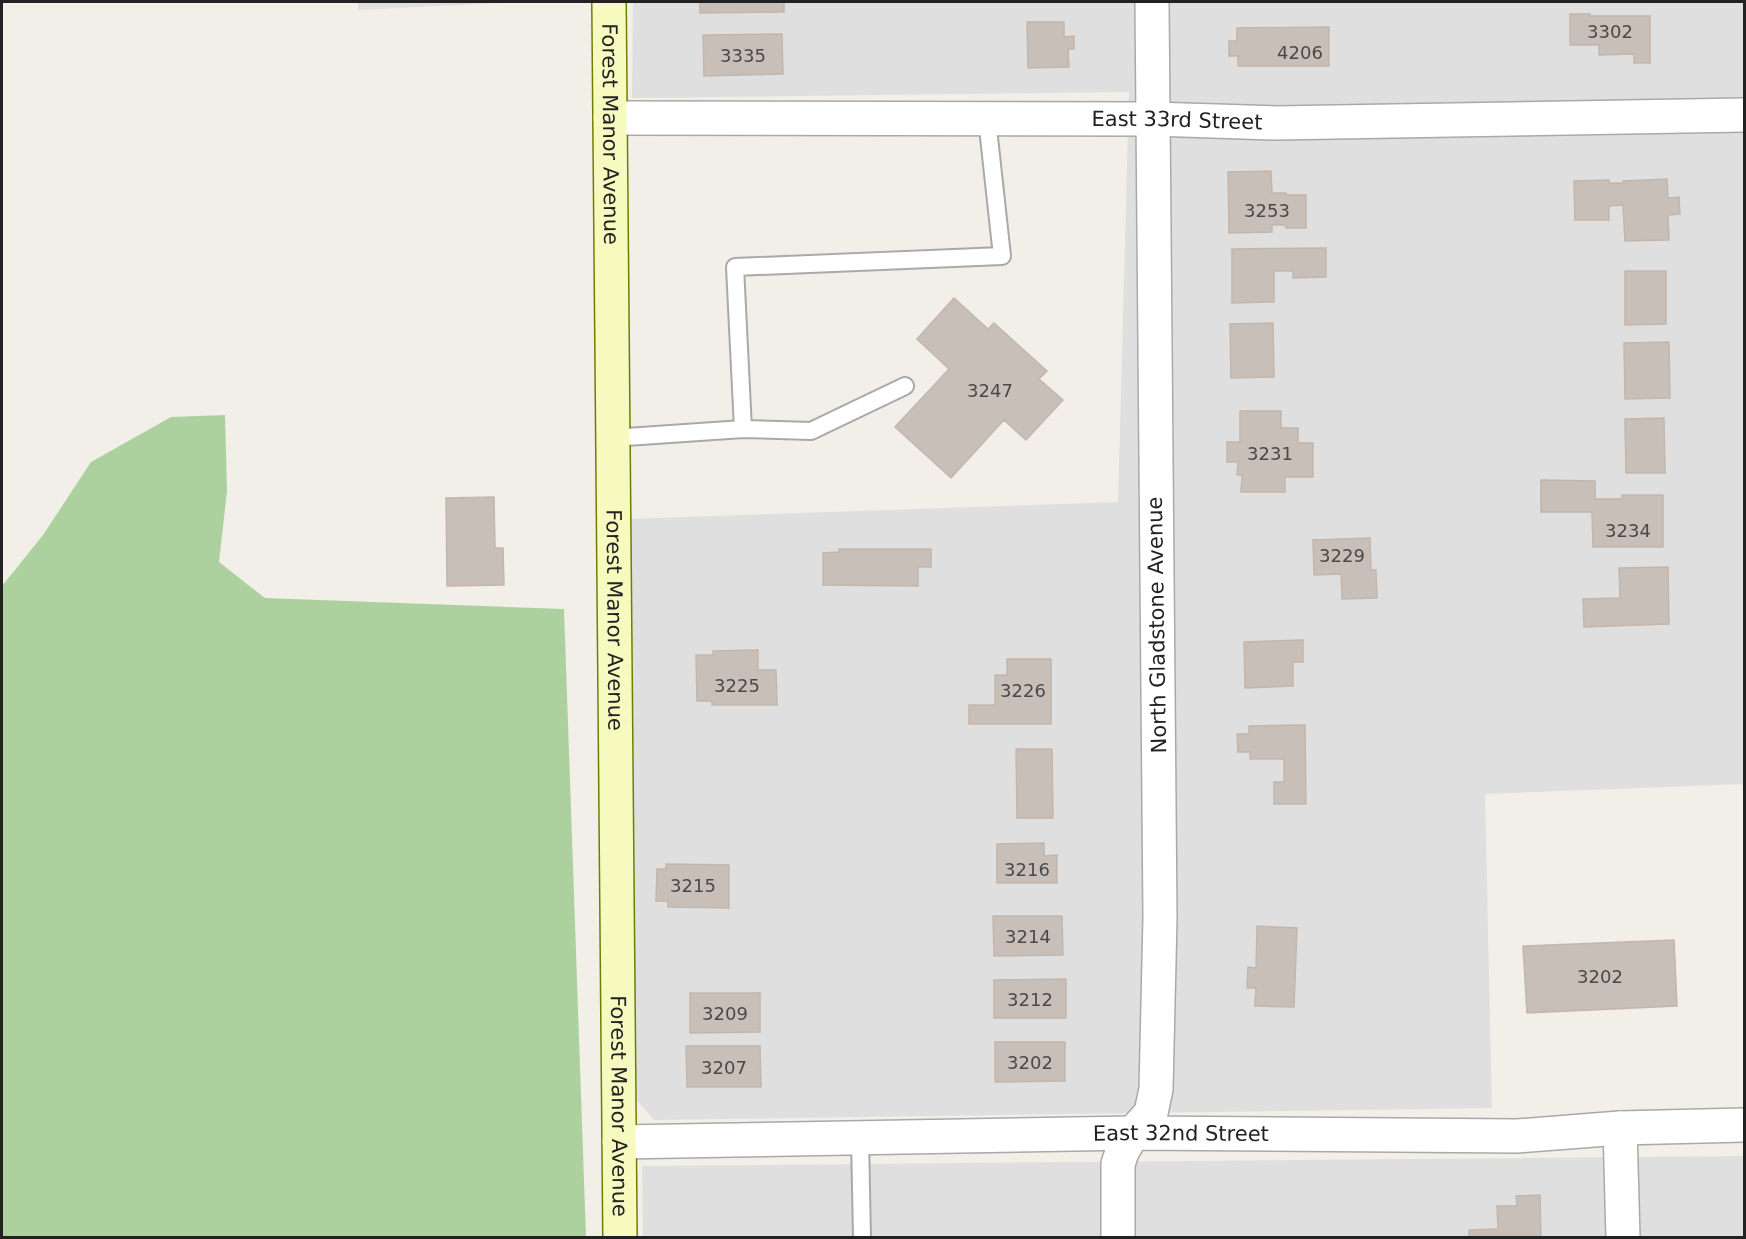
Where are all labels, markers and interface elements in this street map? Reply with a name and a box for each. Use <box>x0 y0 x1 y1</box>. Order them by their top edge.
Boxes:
house number: 3302 <box>1587 21 1633 42</box>
street label: Forest Manor Avenue <box>597 23 623 245</box>
house number: 4206 <box>1277 42 1323 63</box>
house number: 3335 <box>720 45 766 66</box>
street label: East 33rd Street <box>1092 107 1263 135</box>
house number: 3253 <box>1244 200 1290 221</box>
house number: 3247 <box>967 380 1013 401</box>
house number: 3231 <box>1247 443 1293 464</box>
street label: North Gladstone Avenue <box>1143 496 1171 754</box>
street label: Forest Manor Avenue <box>602 509 627 731</box>
house number: 3234 <box>1605 520 1651 541</box>
house number: 3229 <box>1319 545 1365 566</box>
house number: 3225 <box>714 675 760 696</box>
house number: 3226 <box>1000 680 1046 701</box>
house number: 3216 <box>1004 859 1050 880</box>
house number: 3215 <box>670 875 716 896</box>
house number: 3214 <box>1005 926 1051 947</box>
house number: 3202 <box>1577 966 1623 987</box>
house number: 3212 <box>1007 989 1053 1010</box>
street label: Forest Manor Avenue <box>606 995 632 1217</box>
house number: 3209 <box>702 1003 748 1024</box>
house number: 3202 <box>1007 1052 1053 1073</box>
house number: 3207 <box>701 1057 747 1078</box>
street label: East 32nd Street <box>1093 1121 1269 1146</box>

